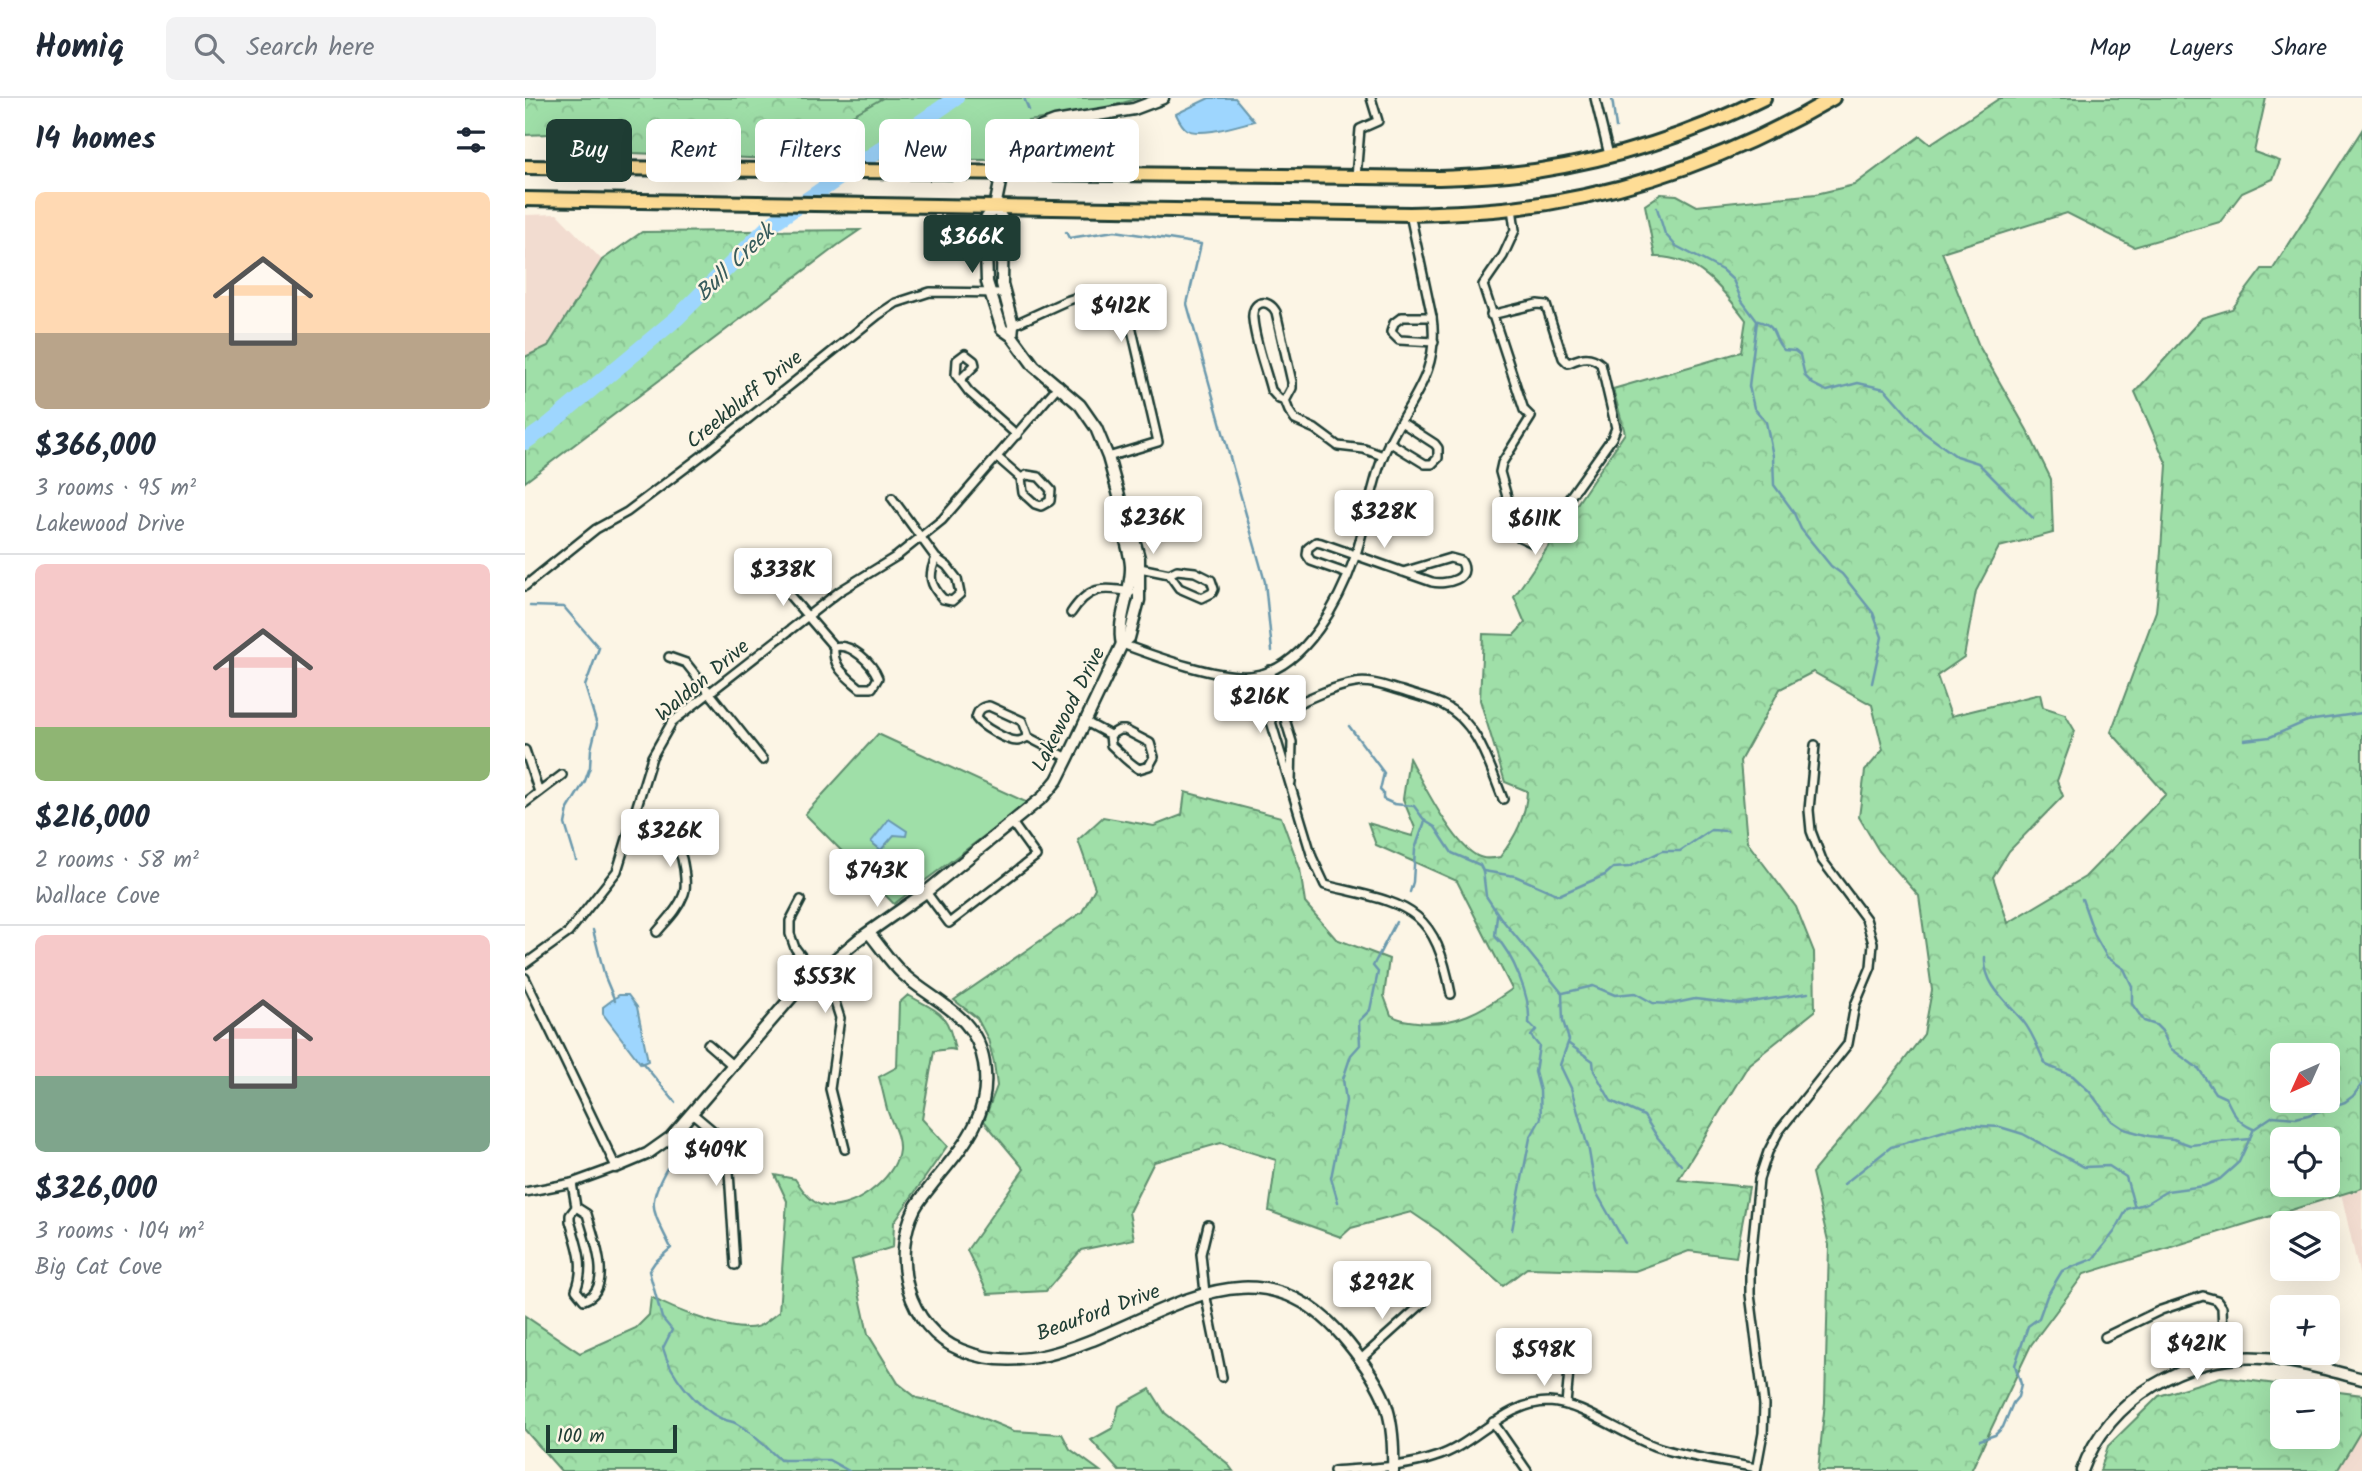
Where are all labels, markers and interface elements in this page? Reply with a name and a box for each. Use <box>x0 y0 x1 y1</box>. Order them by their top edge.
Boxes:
search box <box>166 17 656 80</box>
text: Homiq <box>35 22 124 75</box>
text: Search here <box>246 27 374 69</box>
icon: search <box>190 29 228 67</box>
text: Map <box>2089 29 2131 68</box>
text: Layers <box>2169 29 2233 68</box>
text: Share <box>2271 29 2327 68</box>
text: 14 homes <box>35 116 156 164</box>
chip: Buy <box>546 119 632 182</box>
chip: Rent <box>646 119 741 182</box>
chip: Filters <box>755 119 865 182</box>
chip: New <box>879 119 971 182</box>
chip: Apartment <box>985 119 1139 182</box>
icon: filters <box>452 121 490 159</box>
water label: Bull Creek <box>687 214 786 311</box>
pin: $366K <box>923 216 1021 275</box>
text: $366K <box>940 220 1004 256</box>
icon: home <box>200 238 326 364</box>
pin: $412K <box>1072 285 1170 344</box>
text: $412K <box>1091 289 1151 325</box>
street label: Creekbluff Drive <box>679 342 811 458</box>
text: $366,000 <box>35 423 156 471</box>
text: 3 rooms · 95 m² <box>35 471 196 507</box>
pin: $328K <box>1335 490 1433 550</box>
text: $328K <box>1350 495 1418 531</box>
pin: $236K <box>1104 496 1202 556</box>
pin: $611K <box>1486 498 1584 557</box>
text: $236K <box>1120 501 1186 537</box>
text: $611K <box>1508 502 1562 538</box>
text: Lakewood Drive <box>35 507 184 543</box>
pin: $338K <box>734 548 832 608</box>
text: $338K <box>750 553 816 589</box>
icon: home <box>200 610 326 736</box>
street label: Waldon Drive <box>648 631 758 731</box>
street label: Lakewood Drive <box>1024 641 1115 778</box>
pin: $216K <box>1211 676 1309 735</box>
text: $216K <box>1230 680 1290 716</box>
text: $216,000 <box>35 795 150 843</box>
pin: $326K <box>621 810 719 869</box>
text: $326K <box>637 814 703 850</box>
text: 2 rooms · 58 m² <box>35 843 199 879</box>
pin: $743K <box>828 850 926 909</box>
text: $743K <box>845 854 909 890</box>
text: Wallace Cove <box>35 879 160 915</box>
pin: $553K <box>776 956 874 1015</box>
text: $553K <box>793 960 857 996</box>
icon: home <box>200 981 326 1107</box>
north arrow <box>2270 1043 2340 1113</box>
map controls <box>2270 1043 2340 1449</box>
button: locate <box>2270 1127 2340 1197</box>
pin: $409K <box>667 1128 765 1188</box>
text: $409K <box>684 1133 748 1169</box>
text: $326,000 <box>35 1166 157 1214</box>
button: layers <box>2270 1211 2340 1281</box>
text: 3 rooms · 104 m² <box>35 1214 204 1250</box>
text: Big Cat Cove <box>35 1250 162 1286</box>
pin: $292K <box>1333 1262 1431 1321</box>
text: $292K <box>1349 1266 1415 1302</box>
street label: Beauford Drive <box>1032 1276 1166 1351</box>
button: + <box>2270 1295 2340 1365</box>
pin: $421K <box>2148 1322 2246 1382</box>
text: $421K <box>2167 1327 2227 1363</box>
pin: $598K <box>1495 1328 1593 1388</box>
text: $598K <box>1512 1333 1576 1369</box>
button: − <box>2270 1379 2340 1449</box>
scale bar <box>546 1422 677 1454</box>
text: 100 m <box>557 1422 605 1452</box>

